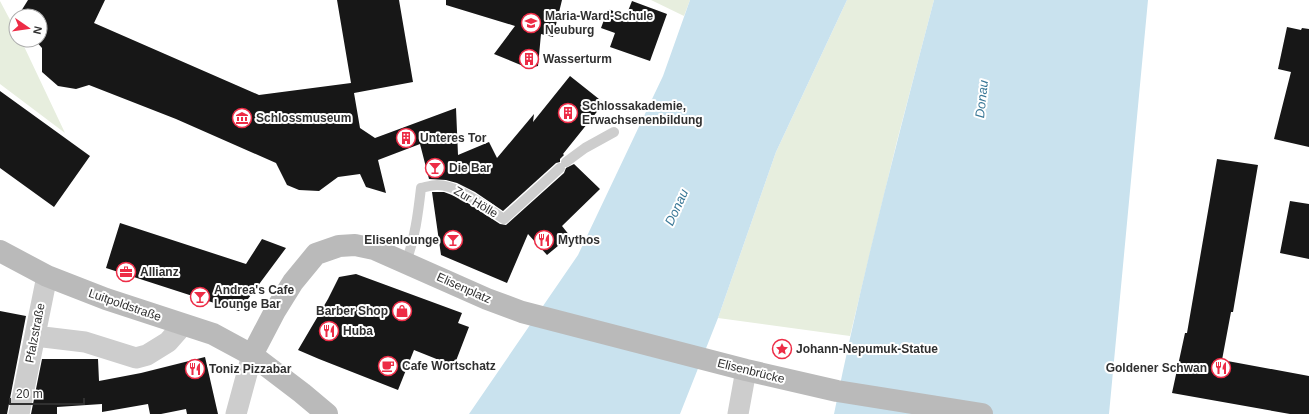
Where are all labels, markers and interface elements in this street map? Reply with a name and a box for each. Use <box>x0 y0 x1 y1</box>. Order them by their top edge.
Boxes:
north arrow <box>8 8 48 48</box>
place label: Maria-Ward-Schule Neuburg <box>545 9 654 37</box>
school or university icon: Maria-Ward-Schule Neuburg <box>520 12 542 34</box>
text: N <box>31 25 44 36</box>
building icon: Wasserturm <box>518 48 540 70</box>
place label: Wasserturm <box>543 52 612 66</box>
water label: Donau <box>972 79 991 119</box>
place label: Schlossakademie, Erwachsenenbildung <box>582 99 703 127</box>
building icon: Schlossakademie, Erwachsenenbildung <box>557 102 579 124</box>
museum icon: Schlossmuseum <box>231 107 253 129</box>
place label: Schlossmuseum <box>256 111 351 125</box>
building icon: Unteres Tor <box>395 127 417 149</box>
place label: Unteres Tor <box>420 131 487 145</box>
bar icon: Die Bar <box>424 157 446 179</box>
place label: Die Bar <box>449 161 491 175</box>
street label: Zur Hölle <box>452 183 501 221</box>
water label: Donau <box>662 187 691 228</box>
bar icon: Elisenlounge <box>442 229 464 251</box>
restaurant icon: Mythos <box>533 229 555 251</box>
place label: Elisenlounge <box>364 233 439 247</box>
place label: Mythos <box>558 233 600 247</box>
office icon: Allianz <box>115 261 137 283</box>
place label: Allianz <box>140 265 179 279</box>
street label: Elisenplatz <box>435 270 493 306</box>
place label: Andrea's Cafe Lounge Bar <box>214 283 295 311</box>
street label: Luitpoldstraße <box>87 286 164 324</box>
bar icon: Andrea's Cafe Lounge Bar <box>189 286 211 308</box>
shop icon: Barber Shop <box>391 300 413 322</box>
street label: Pfalzstraße <box>22 302 48 364</box>
place label: Barber Shop <box>316 304 388 318</box>
restaurant icon: Huba <box>318 320 340 342</box>
place label: Huba <box>343 324 373 338</box>
place icon: Johann-Nepumuk-Statue <box>771 338 793 360</box>
place label: Johann-Nepumuk-Statue <box>796 342 938 356</box>
cafe icon: Cafe Wortschatz <box>377 355 399 377</box>
street label: Elisenbrücke <box>716 356 786 386</box>
restaurant icon: Goldener Schwan <box>1210 357 1232 379</box>
restaurant icon: Toniz Pizzabar <box>184 358 206 380</box>
place label: Cafe Wortschatz <box>402 359 496 373</box>
place label: Goldener Schwan <box>1106 361 1207 375</box>
place label: Toniz Pizzabar <box>209 362 292 376</box>
scale bar <box>10 380 84 406</box>
text: 20 m <box>16 387 43 401</box>

